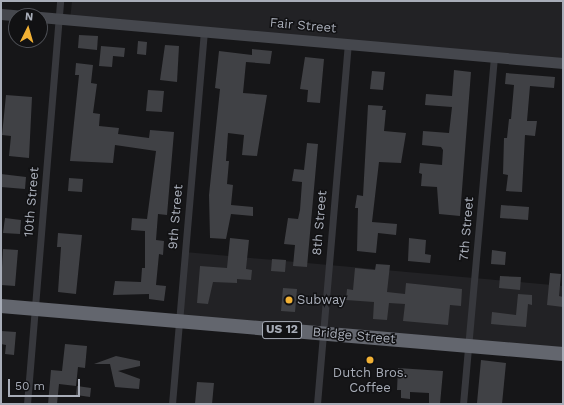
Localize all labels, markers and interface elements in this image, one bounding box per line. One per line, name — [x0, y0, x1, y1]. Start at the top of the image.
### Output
north arrow — [8, 8, 48, 48]
text: N — [24, 10, 34, 23]
street label: Fair Street — [269, 15, 337, 37]
street label: 10th Street — [21, 166, 43, 238]
street label: 9th Street — [165, 184, 187, 250]
street label: 8th Street — [309, 190, 331, 256]
street label: 7th Street — [456, 196, 478, 262]
place label: Subway — [297, 292, 346, 308]
marker: Subway — [284, 295, 294, 305]
road number: US 12 — [261, 320, 303, 340]
street label: Bridge Street — [312, 325, 396, 347]
marker: Dutch Bros. Coffee — [365, 355, 375, 365]
place label: Dutch Bros. Coffee — [333, 366, 407, 397]
scale bar — [10, 371, 82, 397]
text: 50 m — [15, 379, 45, 393]

